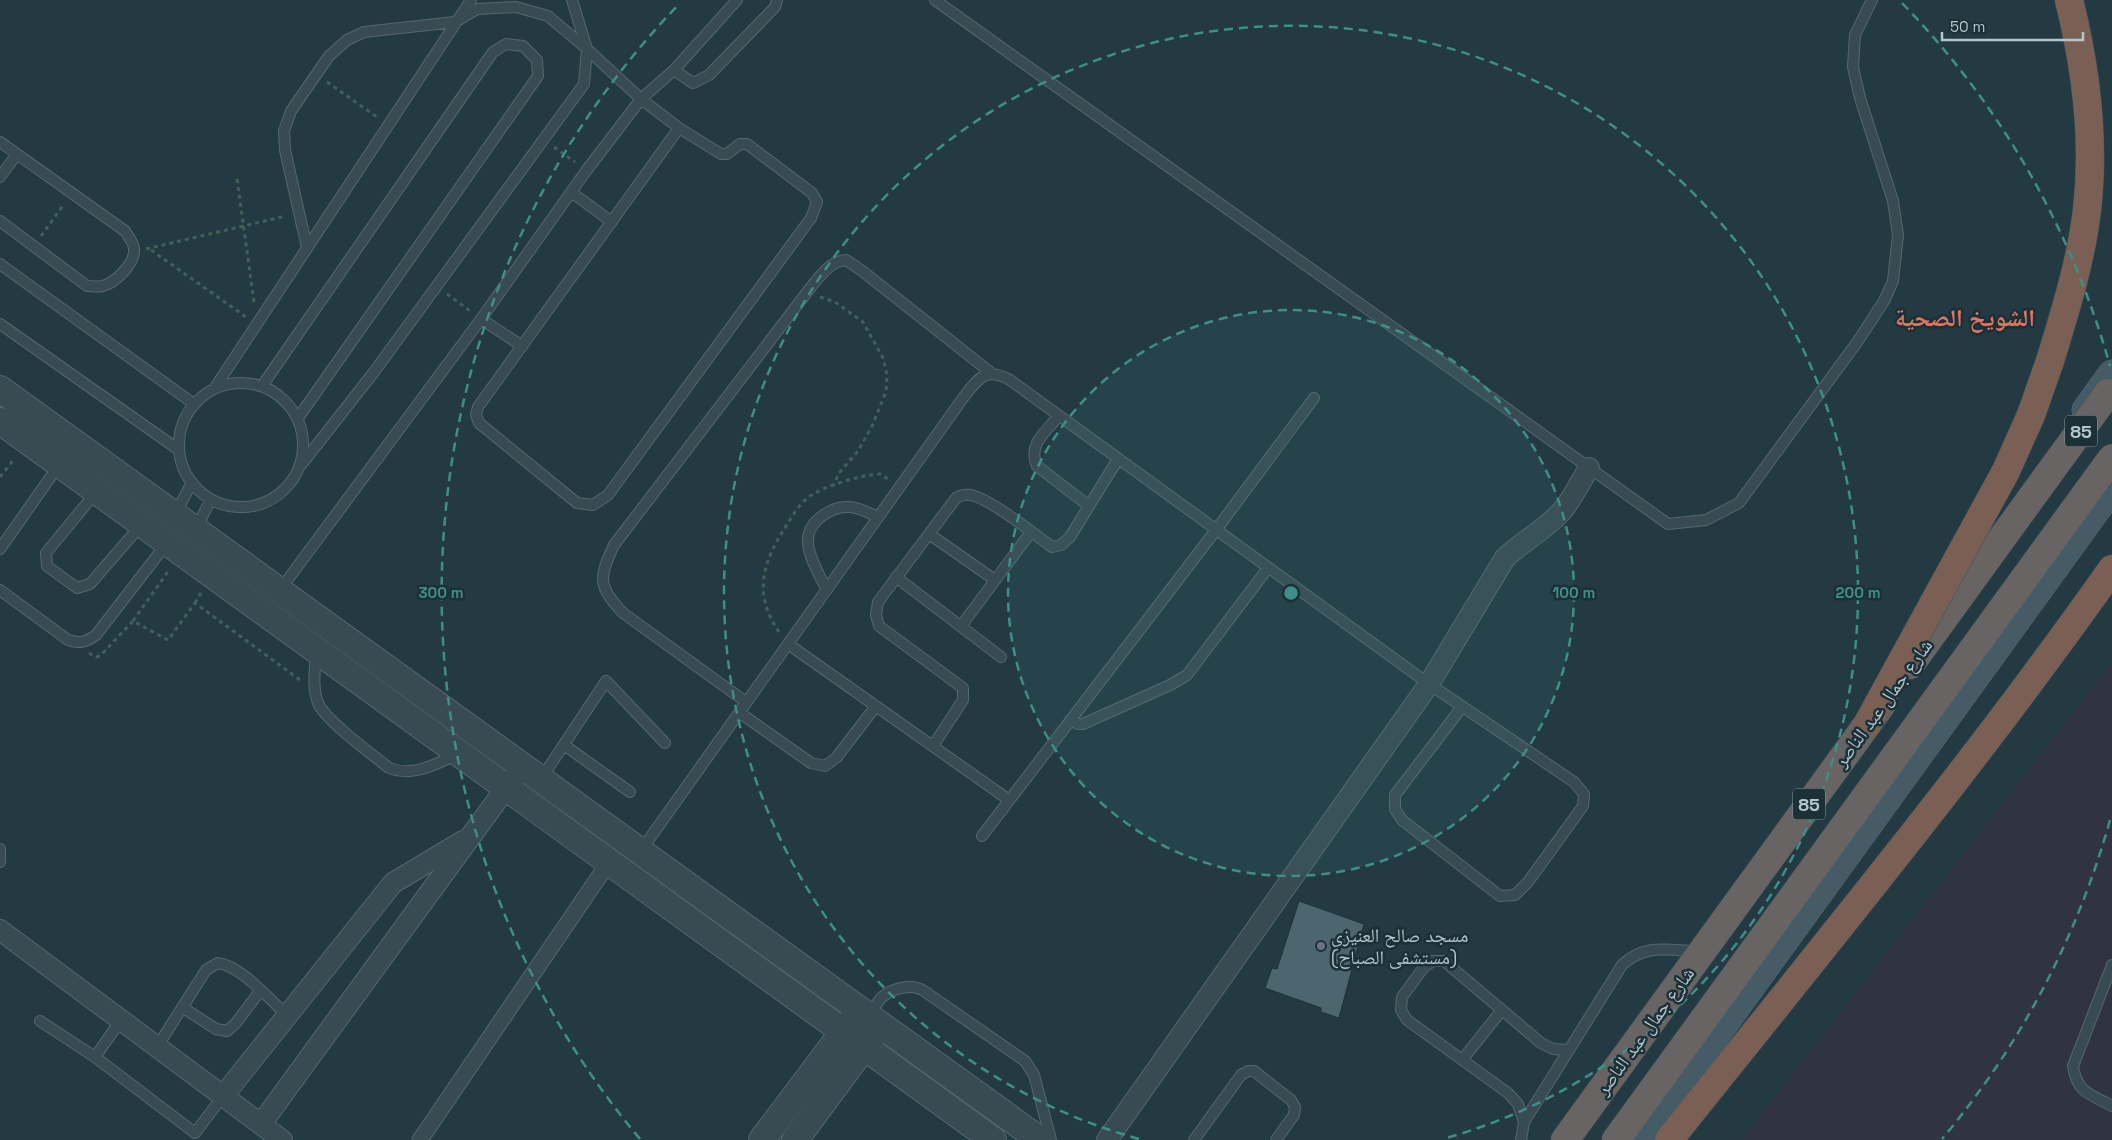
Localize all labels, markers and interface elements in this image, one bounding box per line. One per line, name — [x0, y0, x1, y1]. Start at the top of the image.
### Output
scale bar — [1942, 10, 2083, 42]
text: 50 m — [1950, 17, 1985, 36]
district label: الشويخ الصحية — [1895, 302, 2035, 333]
road number: 85 — [2065, 416, 2097, 446]
text: 300 m — [418, 583, 464, 602]
text: 100 m — [1553, 583, 1595, 602]
text: 200 m — [1836, 583, 1880, 602]
centre of rings — [1282, 584, 1300, 602]
street label: شارع جمال عبد الناصر — [1827, 634, 1938, 773]
road number: 85 — [1793, 789, 1825, 820]
place label: مسجد صالح العنيزي (مستشفى الصباح) — [1331, 923, 1468, 970]
marker: مسجد صالح العنيزي (مستشفى الصباح) — [1315, 940, 1327, 952]
street label: شارع جمال عبد الناصر — [1589, 962, 1700, 1101]

